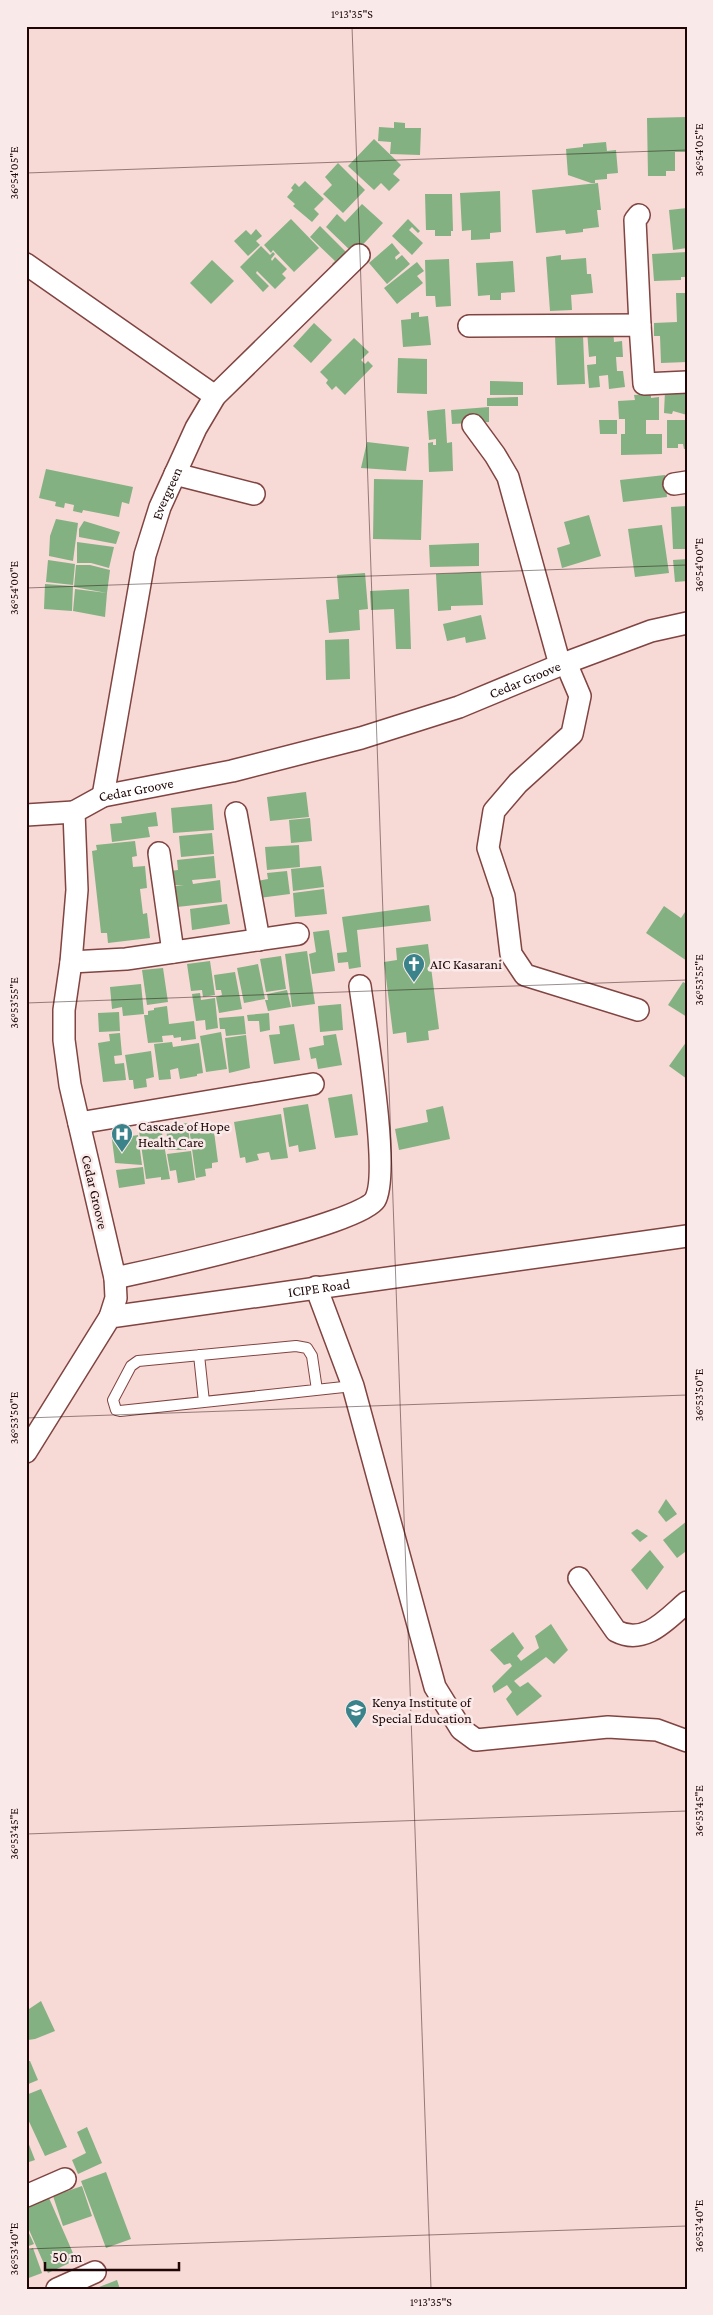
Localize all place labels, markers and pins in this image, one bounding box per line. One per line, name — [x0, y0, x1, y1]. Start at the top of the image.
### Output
church icon: AIC Kasarani — [402, 952, 426, 983]
place label: AIC Kasarani — [430, 956, 502, 972]
place label: Cascade of Hope Health Care — [138, 1118, 230, 1150]
hospital icon: Cascade of Hope Health Care — [110, 1122, 134, 1153]
place label: Kenya Institute of Special Education — [372, 1694, 472, 1726]
school or university icon: Kenya Institute of Special Education — [344, 1698, 368, 1729]

